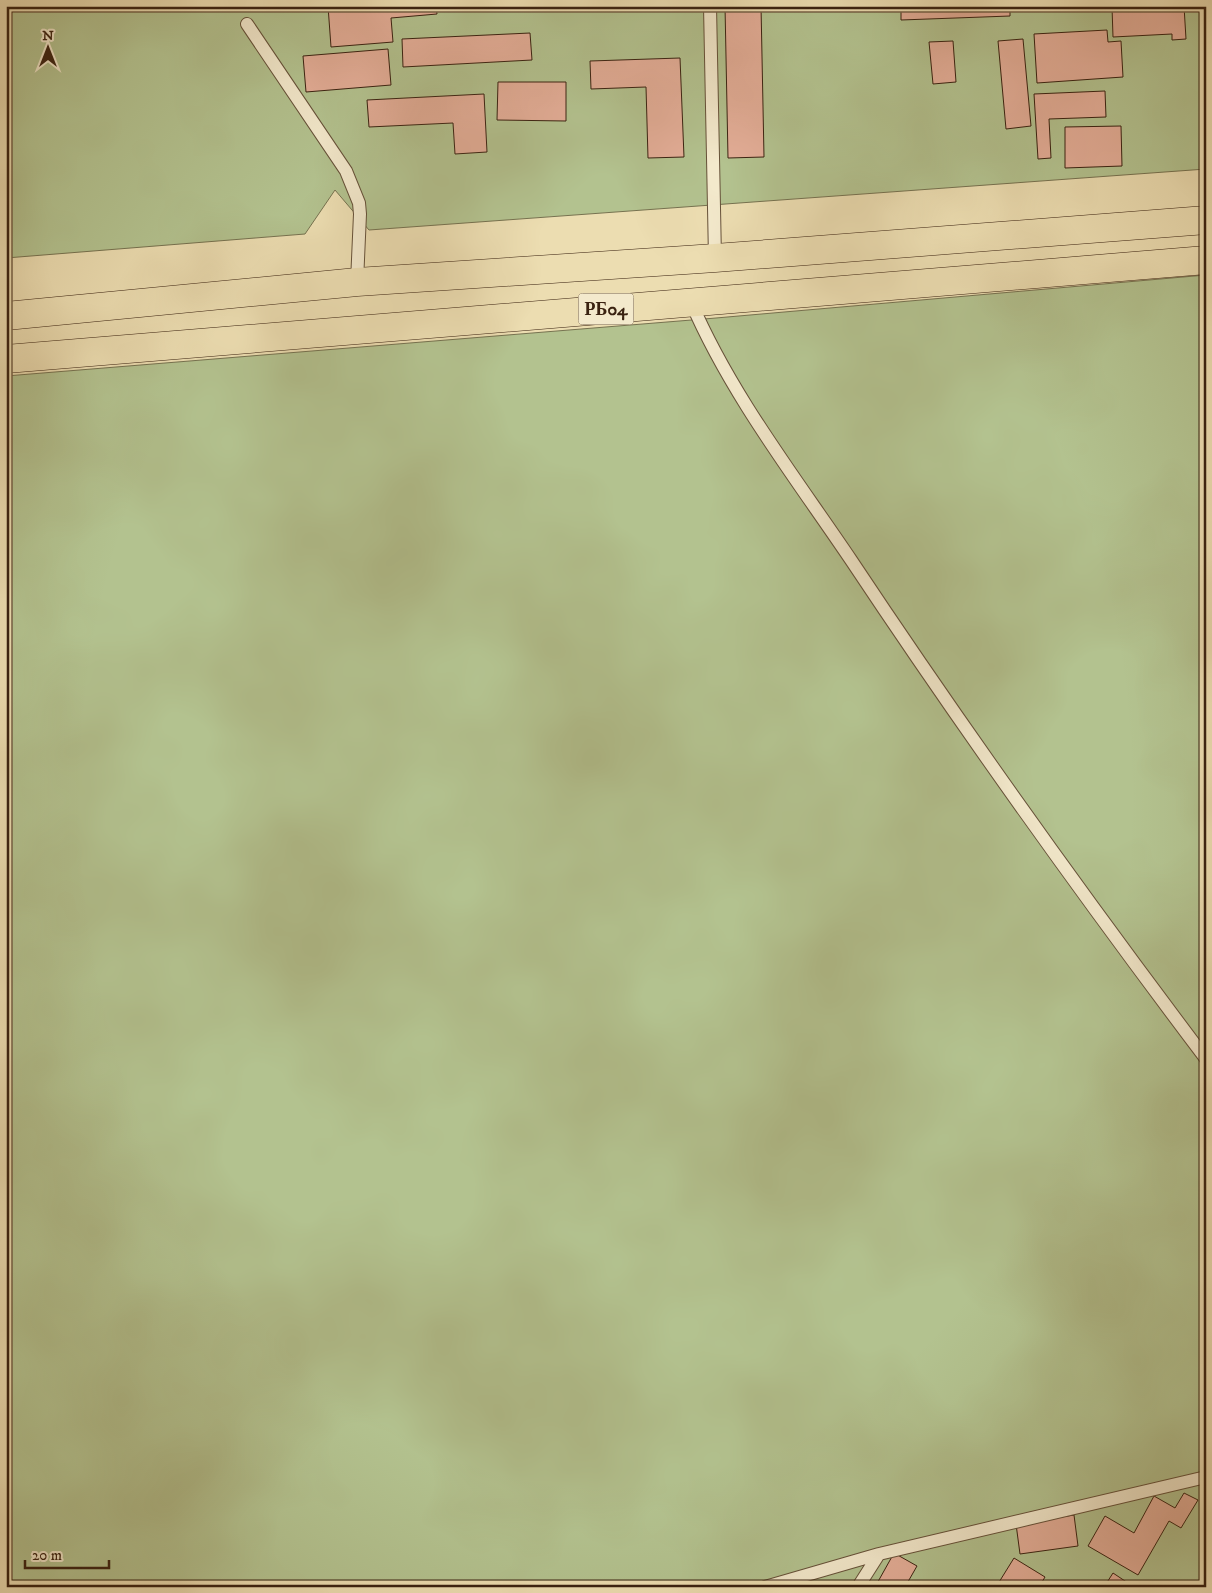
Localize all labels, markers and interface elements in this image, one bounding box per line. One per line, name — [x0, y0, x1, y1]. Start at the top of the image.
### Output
north arrow — [22, 22, 72, 72]
text: N — [42, 27, 54, 45]
road number: РБ04 — [578, 294, 634, 324]
scale bar — [25, 1538, 109, 1570]
text: 20 m — [32, 1546, 62, 1565]

